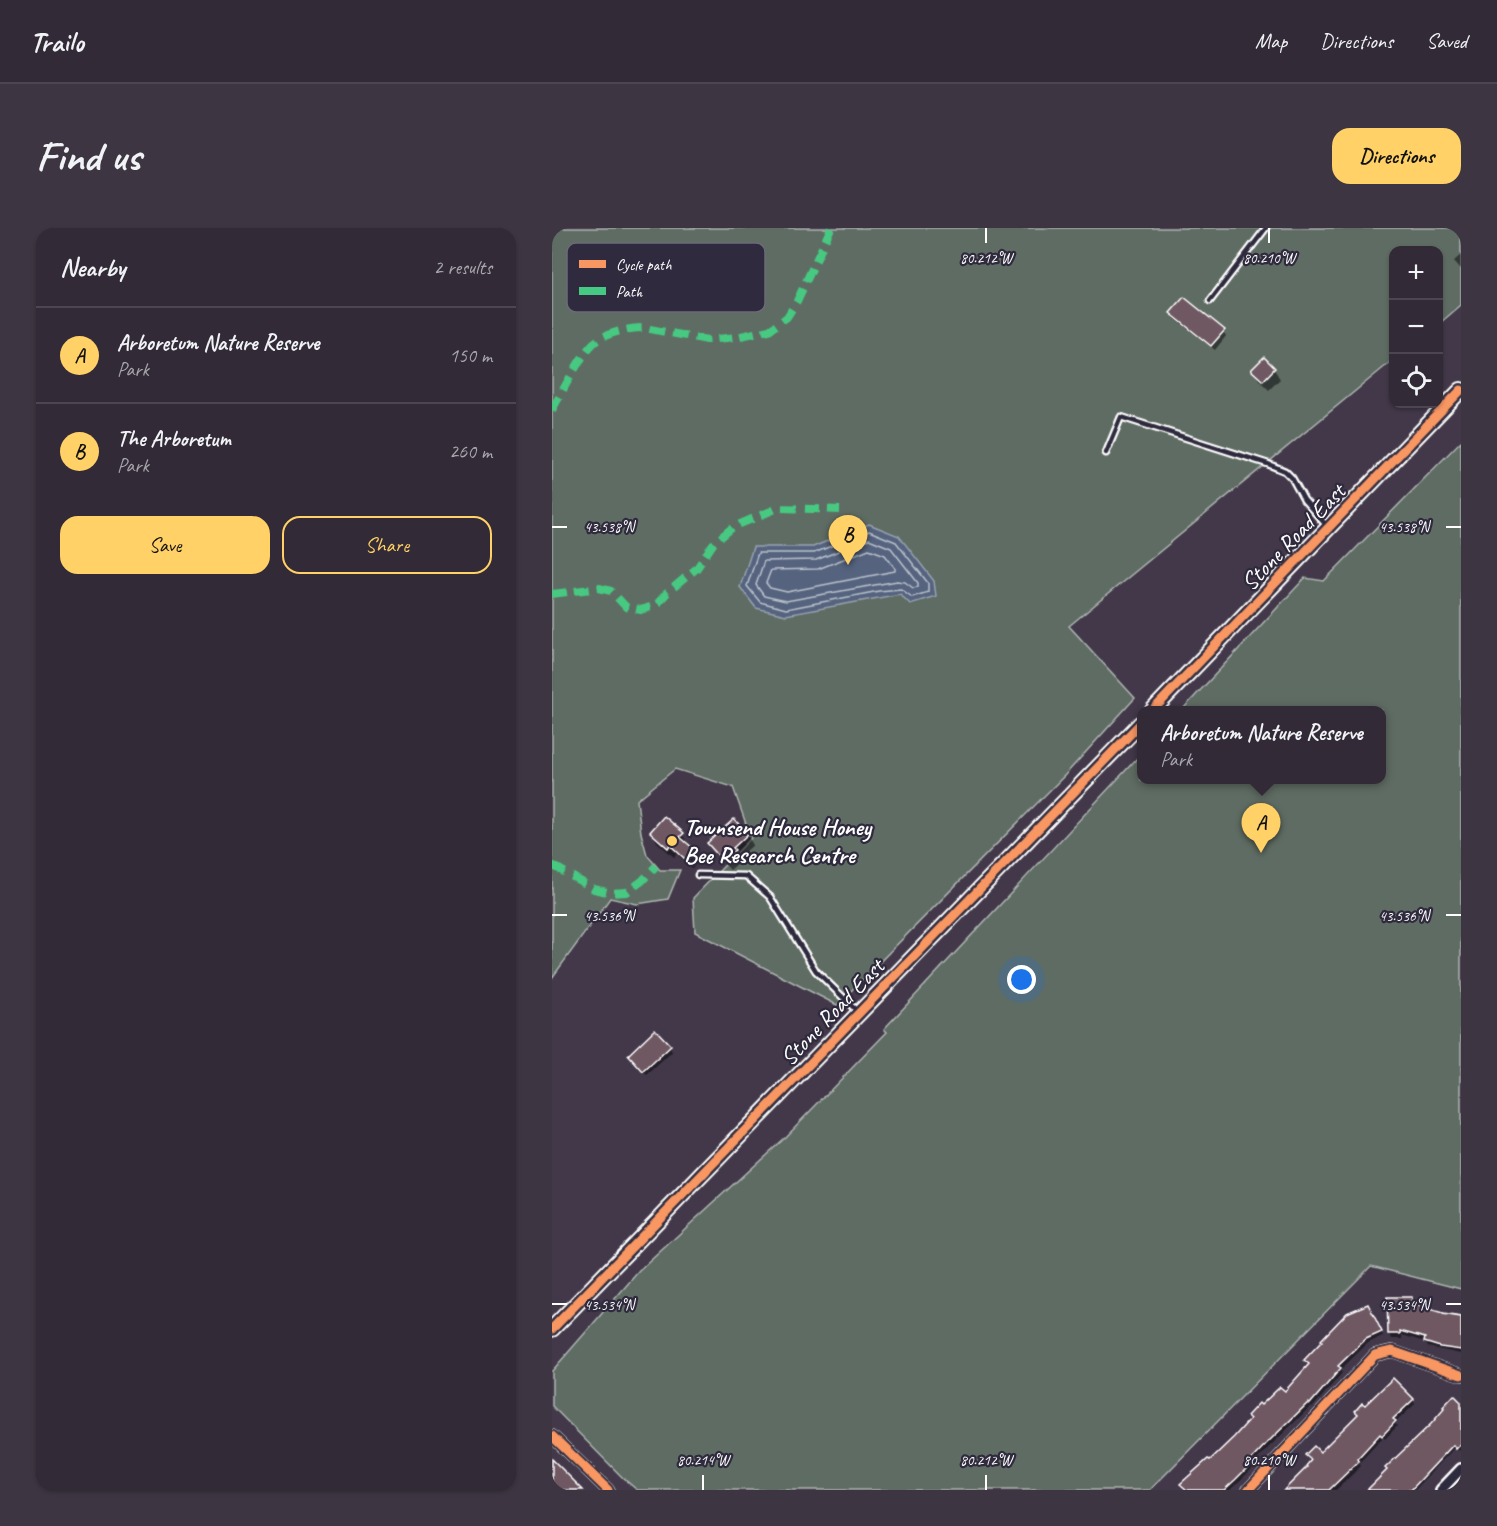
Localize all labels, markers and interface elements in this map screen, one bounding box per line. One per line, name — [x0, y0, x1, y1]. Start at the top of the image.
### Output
text: Trailo — [30, 24, 84, 59]
text: Map — [1255, 28, 1287, 54]
text: Directions — [1320, 28, 1393, 54]
text: Saved — [1426, 28, 1467, 54]
button: Directions — [1332, 128, 1461, 184]
text: Find us — [36, 130, 141, 183]
legend — [567, 243, 765, 312]
map controls — [1389, 246, 1443, 408]
button: + — [1389, 246, 1443, 300]
text: 80.212°W — [960, 249, 1015, 268]
text: 80.210°W — [1243, 249, 1298, 268]
text: Nearby — [60, 251, 125, 284]
text: 2 results — [433, 255, 492, 280]
text: Cycle path — [616, 255, 672, 275]
text: Path — [616, 282, 643, 302]
button: − — [1389, 300, 1443, 354]
text: Arboretum Nature Reserve — [117, 329, 319, 357]
text: A — [74, 343, 85, 368]
text: 150 m — [449, 343, 492, 368]
button: locate — [1389, 354, 1443, 408]
text: Park — [117, 357, 149, 382]
text: The Arboretum — [117, 425, 231, 453]
text: B — [74, 439, 85, 464]
text: 260 m — [449, 439, 492, 464]
text: Park — [117, 453, 149, 478]
street label: Stone Road East — [1234, 476, 1353, 597]
button: Save — [60, 516, 270, 574]
button: Share — [282, 516, 492, 574]
pin: B — [828, 516, 868, 565]
text: 43.538°N — [584, 518, 637, 537]
text: 43.538°N — [1379, 518, 1432, 537]
popup — [1137, 706, 1386, 784]
text: Arboretum Nature Reserve — [1160, 719, 1363, 747]
text: Park — [1160, 747, 1192, 772]
pin: A — [1242, 804, 1280, 853]
place label: Townsend House Honey Bee Research Centre — [684, 812, 873, 870]
marker: Townsend House Honey Bee Research Centre — [665, 834, 679, 848]
text: 43.536°N — [584, 907, 637, 926]
text: 43.536°N — [1379, 907, 1432, 926]
street label: Stone Road East — [773, 951, 892, 1072]
your location — [1007, 965, 1036, 994]
text: 43.534°N — [584, 1296, 637, 1315]
text: 43.534°N — [1379, 1296, 1432, 1315]
text: 80.214°W — [677, 1451, 732, 1470]
text: 80.212°W — [960, 1451, 1015, 1470]
text: 80.210°W — [1243, 1451, 1298, 1470]

